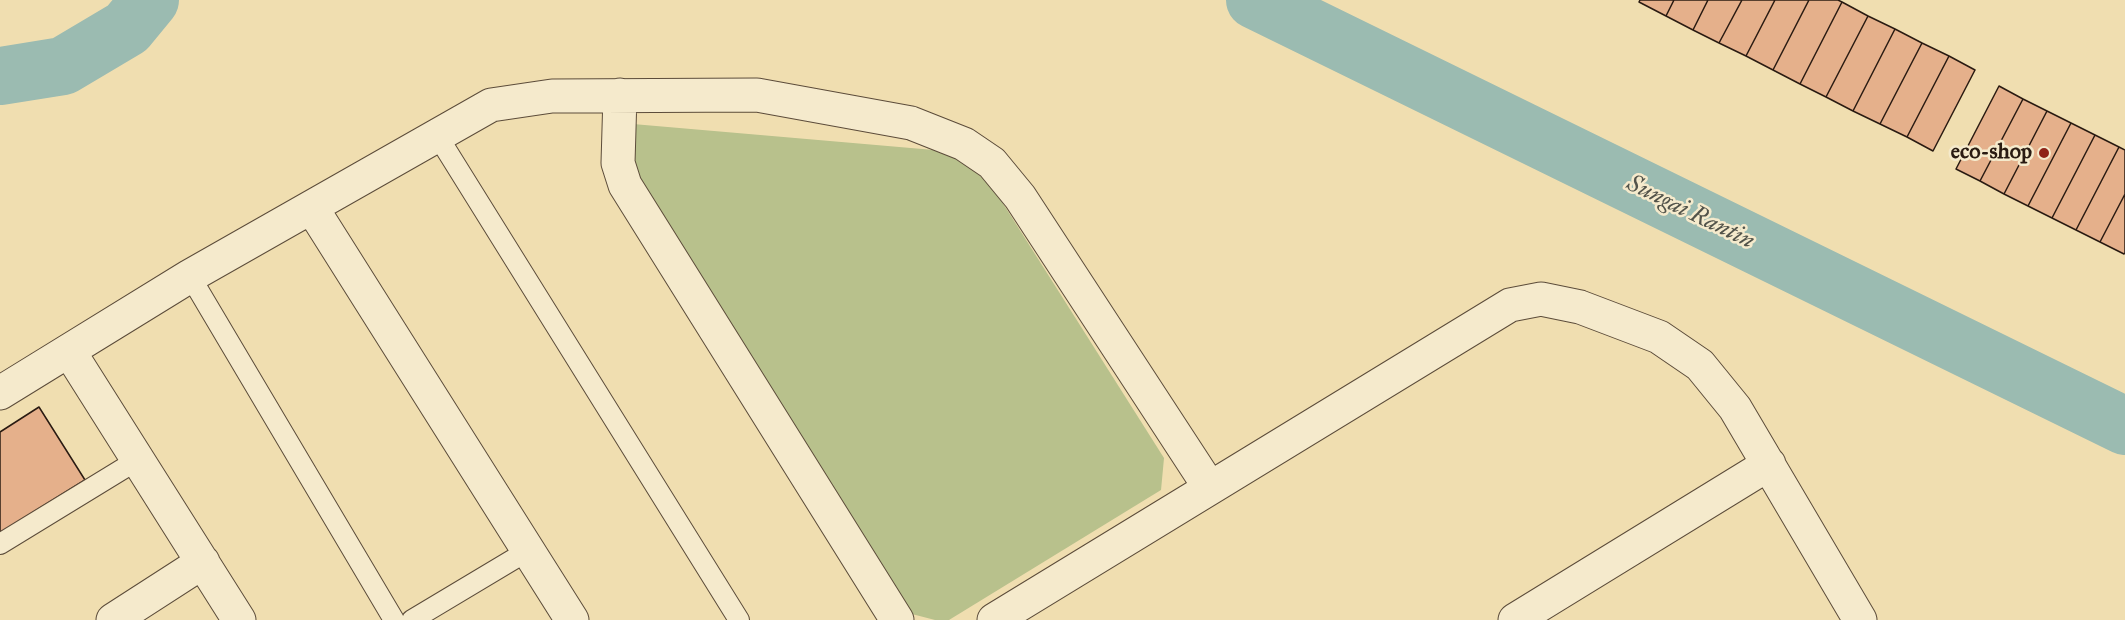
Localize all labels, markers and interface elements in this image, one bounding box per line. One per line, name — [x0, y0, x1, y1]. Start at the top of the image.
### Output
place label: eco-shop — [1951, 140, 2032, 166]
marker: eco-shop — [2037, 146, 2051, 160]
water label: Sungai Rantin — [1622, 170, 1758, 256]

